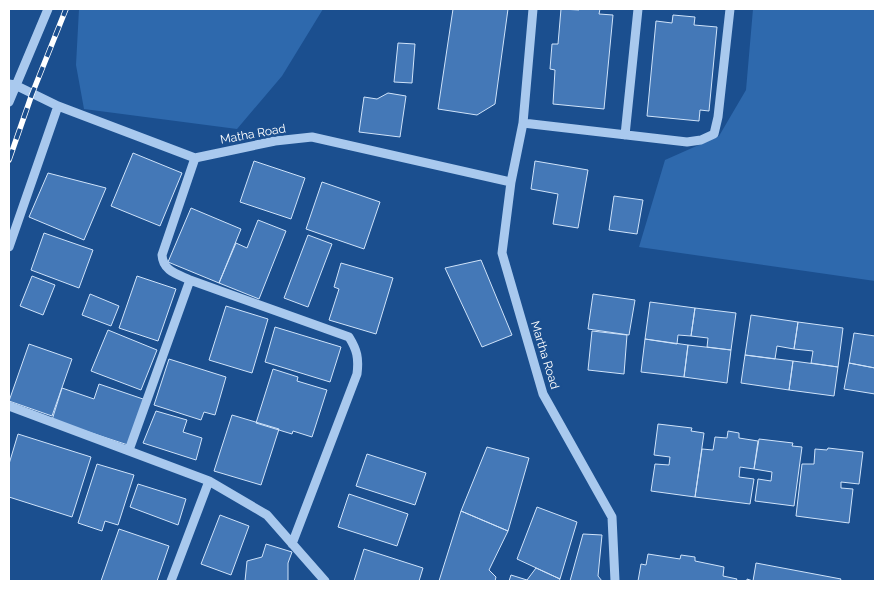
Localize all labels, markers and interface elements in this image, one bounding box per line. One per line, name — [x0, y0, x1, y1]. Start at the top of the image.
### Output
street label: Matha Road — [219, 121, 287, 147]
street label: Martha Road — [528, 319, 562, 391]

